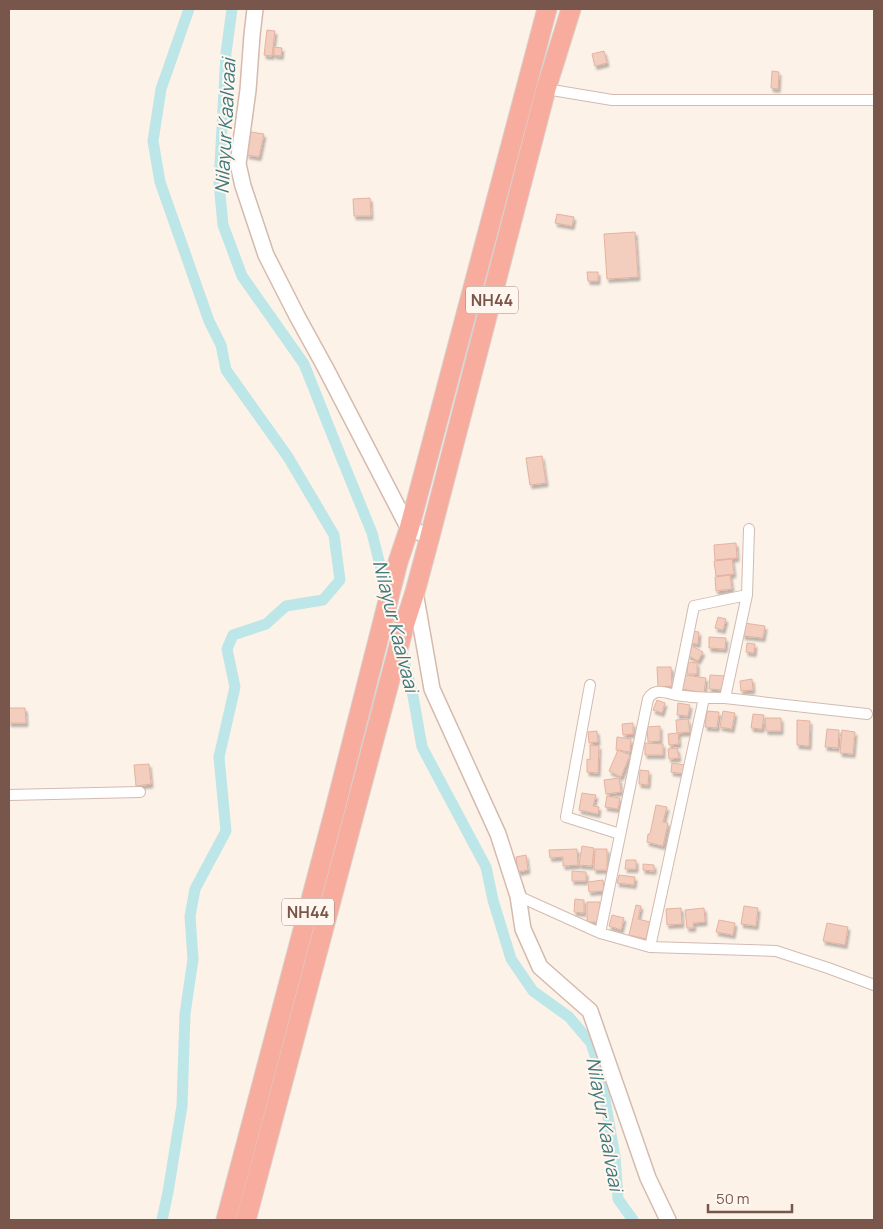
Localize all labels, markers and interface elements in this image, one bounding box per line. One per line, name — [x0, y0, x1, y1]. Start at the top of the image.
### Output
water label: Nilayur Kaalvaai — [208, 55, 242, 194]
road number: NH44 — [466, 286, 518, 314]
water label: Nilayur Kaalvaai — [367, 557, 426, 697]
road number: NH44 — [282, 899, 334, 926]
water label: Nilayur Kaalvaai — [580, 1055, 630, 1195]
scale bar — [708, 1182, 792, 1214]
text: 50 m — [716, 1188, 750, 1209]

